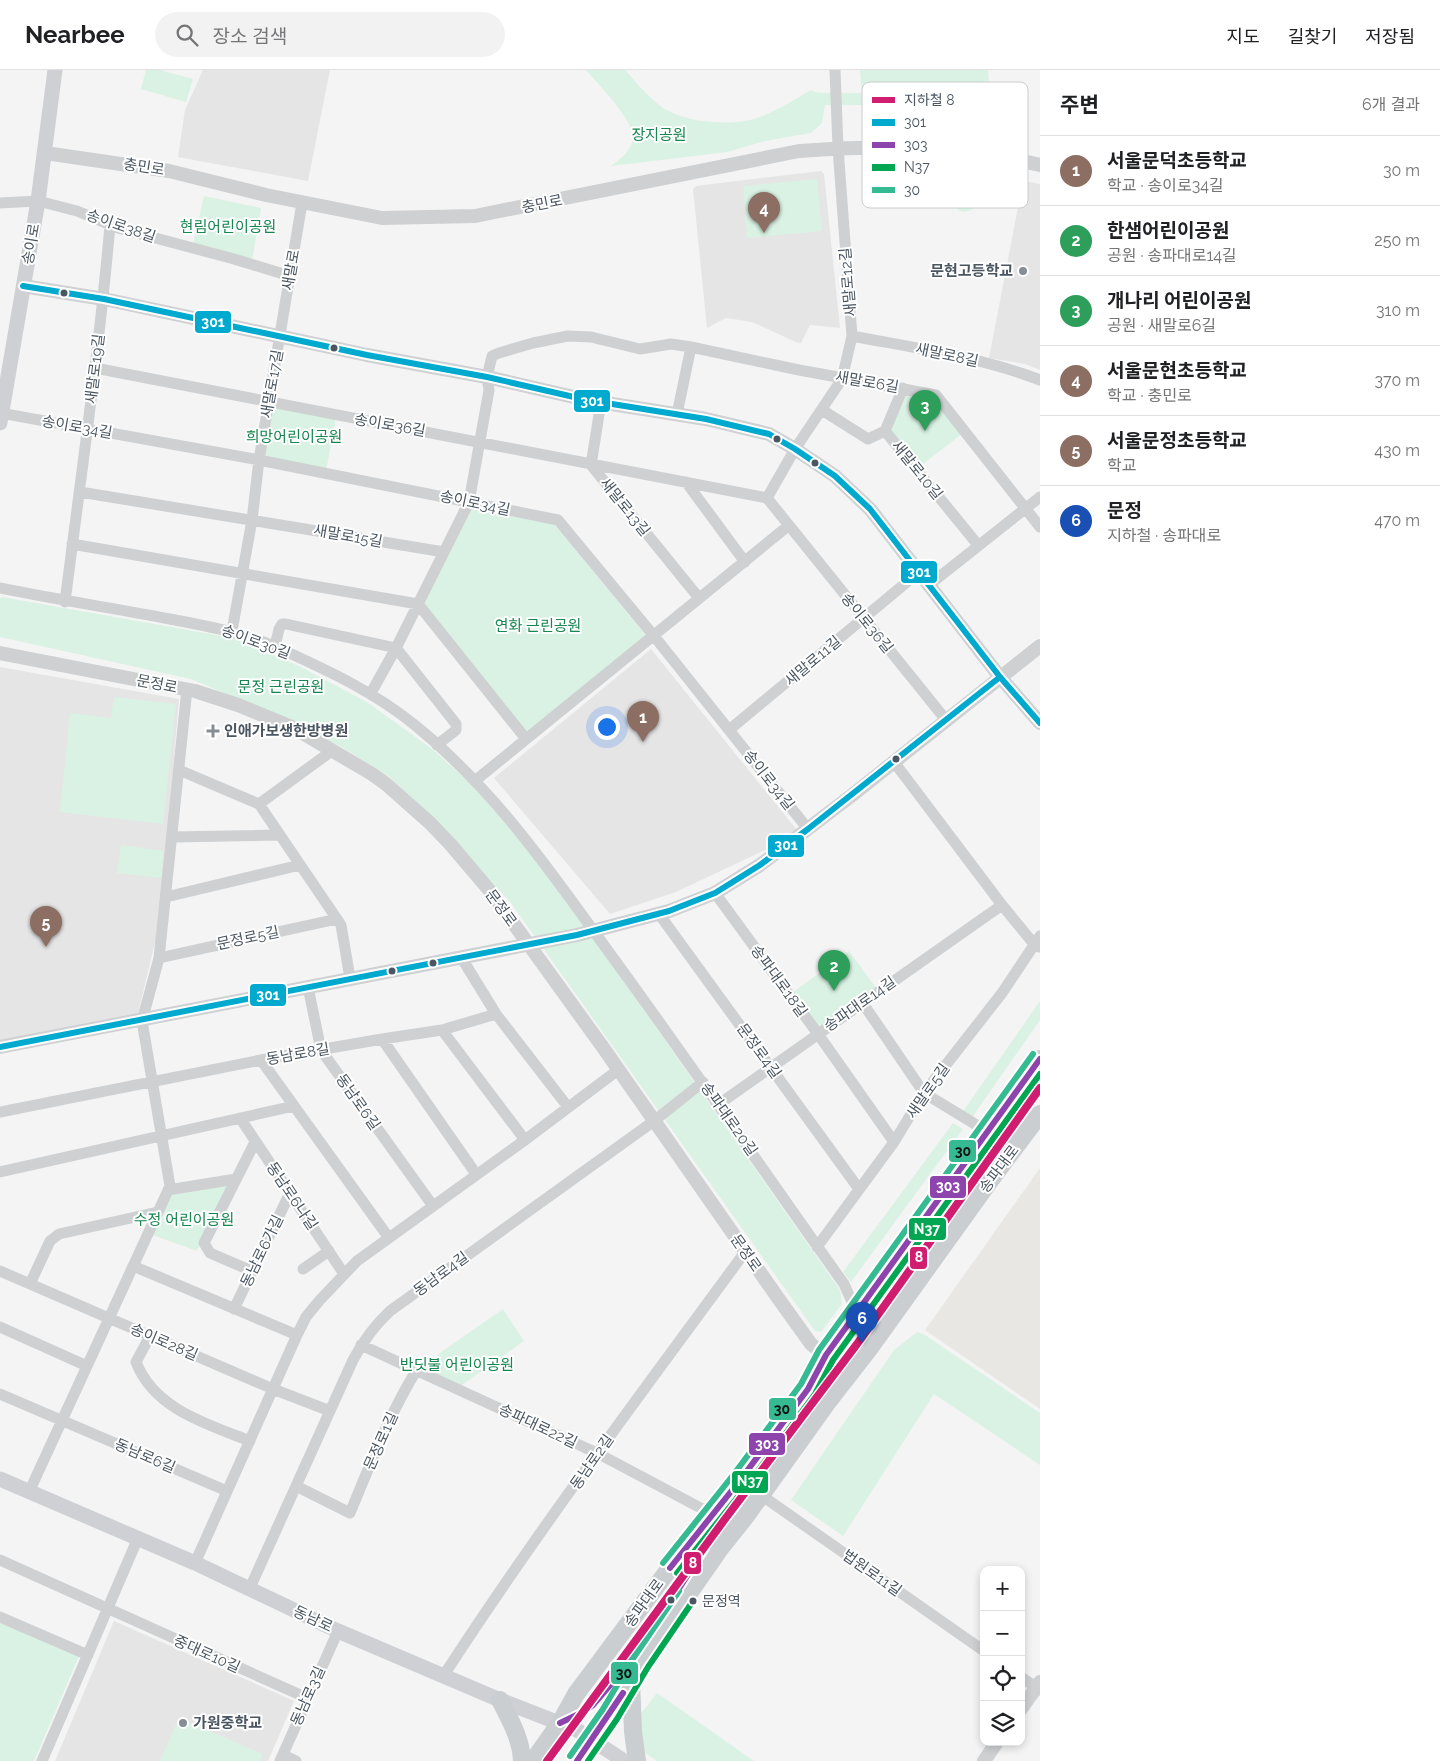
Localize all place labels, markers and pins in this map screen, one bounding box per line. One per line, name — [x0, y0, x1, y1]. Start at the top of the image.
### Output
pin: 4 — [748, 192, 780, 233]
place label: 문현고등학교 — [930, 262, 1013, 280]
marker: 문현고등학교 — [1017, 265, 1029, 277]
unlabelled marker — [59, 288, 69, 298]
unlabelled marker — [329, 343, 339, 353]
pin: 3 — [909, 390, 941, 431]
unlabelled marker — [772, 434, 782, 444]
unlabelled marker — [810, 458, 820, 468]
pin: 1 — [627, 701, 659, 742]
place label: 인애가보생한방병원 — [224, 722, 348, 740]
marker: 인애가보생한방병원 — [206, 724, 220, 738]
unlabelled marker — [891, 754, 901, 764]
pin: 5 — [30, 906, 62, 947]
pin: 2 — [818, 950, 850, 991]
unlabelled marker — [428, 958, 438, 968]
unlabelled marker — [387, 966, 397, 976]
pin: 6 — [846, 1302, 878, 1343]
place label: 문정역 — [702, 1593, 741, 1609]
unlabelled marker — [666, 1595, 676, 1605]
marker: 문정역 — [688, 1596, 698, 1606]
place label: 가원중학교 — [193, 1714, 262, 1732]
marker: 가원중학교 — [177, 1717, 189, 1729]

